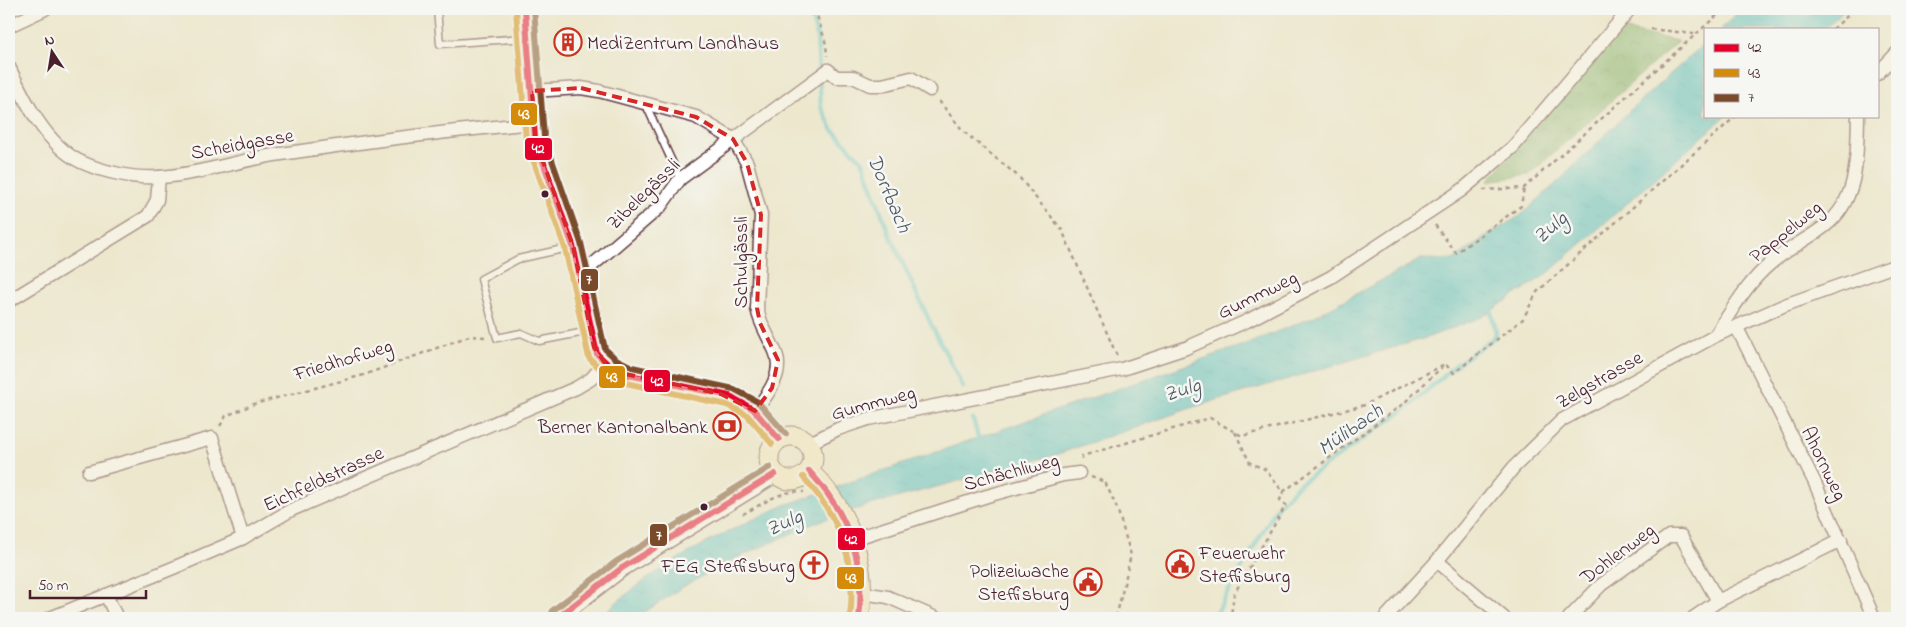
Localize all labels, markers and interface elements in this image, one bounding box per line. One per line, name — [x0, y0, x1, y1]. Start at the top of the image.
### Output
building icon: MediZentrum Landhaus — [553, 27, 583, 57]
north arrow — [28, 28, 78, 78]
legend — [1704, 28, 1878, 118]
text: N — [43, 29, 56, 52]
place label: MediZentrum Landhaus — [587, 30, 779, 59]
text: 42 — [1748, 37, 1762, 59]
text: 43 — [1748, 63, 1760, 85]
text: 7 — [1748, 87, 1754, 109]
line badge: 43 — [510, 102, 538, 126]
text: 43 — [517, 105, 530, 126]
street label: Scheidgasse — [189, 122, 296, 170]
line badge: 42 — [524, 137, 553, 161]
text: 42 — [531, 139, 544, 160]
water label: Dorfbach — [858, 150, 918, 238]
street label: Zibelegässli — [601, 152, 689, 238]
unlabelled marker — [540, 189, 550, 199]
street label: Pappelweg — [1744, 195, 1830, 272]
water label: Zulg — [1528, 205, 1576, 253]
street label: Schulgässli — [728, 216, 758, 308]
street label: Gummweg — [1213, 264, 1304, 329]
line badge: 7 — [580, 268, 599, 292]
text: 7 — [586, 270, 592, 291]
street label: Friedhofweg — [290, 333, 397, 391]
street label: Zelgstrasse — [1551, 345, 1650, 419]
line badge: 43 — [598, 365, 626, 389]
text: 43 — [605, 368, 618, 389]
line badge: 42 — [643, 369, 671, 393]
water label: Zulg — [1160, 371, 1206, 412]
text: 42 — [650, 372, 663, 393]
street label: Gummweg — [828, 379, 919, 431]
water label: Mülibach — [1312, 397, 1391, 464]
bank icon: Berner Kantonalbank — [712, 411, 742, 441]
place label: Berner Kantonalbank — [537, 414, 708, 443]
street label: Ahornweg — [1791, 422, 1853, 507]
street label: Eichfeldstrasse — [259, 440, 389, 521]
street label: Schächliweg — [961, 447, 1063, 501]
unlabelled marker — [699, 502, 709, 512]
water label: Zulg — [762, 502, 809, 546]
street label: Dohlenweg — [1574, 517, 1663, 594]
line badge: 7 — [649, 523, 668, 547]
text: 7 — [656, 526, 662, 547]
line badge: 42 — [837, 527, 866, 551]
text: 42 — [844, 530, 857, 551]
place label: Feuerwehr Steffisburg — [1198, 540, 1290, 593]
public building icon: Feuerwehr Steffisburg — [1165, 549, 1195, 579]
church icon: FEG Steffisburg — [799, 550, 829, 580]
place label: FEG Steffisburg — [660, 553, 795, 583]
place label: Polizeiwache Steffisburg — [970, 558, 1069, 611]
line badge: 43 — [836, 566, 865, 590]
scale bar — [30, 567, 146, 599]
public building icon: Polizeiwache Steffisburg — [1073, 567, 1103, 597]
text: 43 — [844, 569, 857, 590]
text: 50 m — [38, 575, 69, 597]

